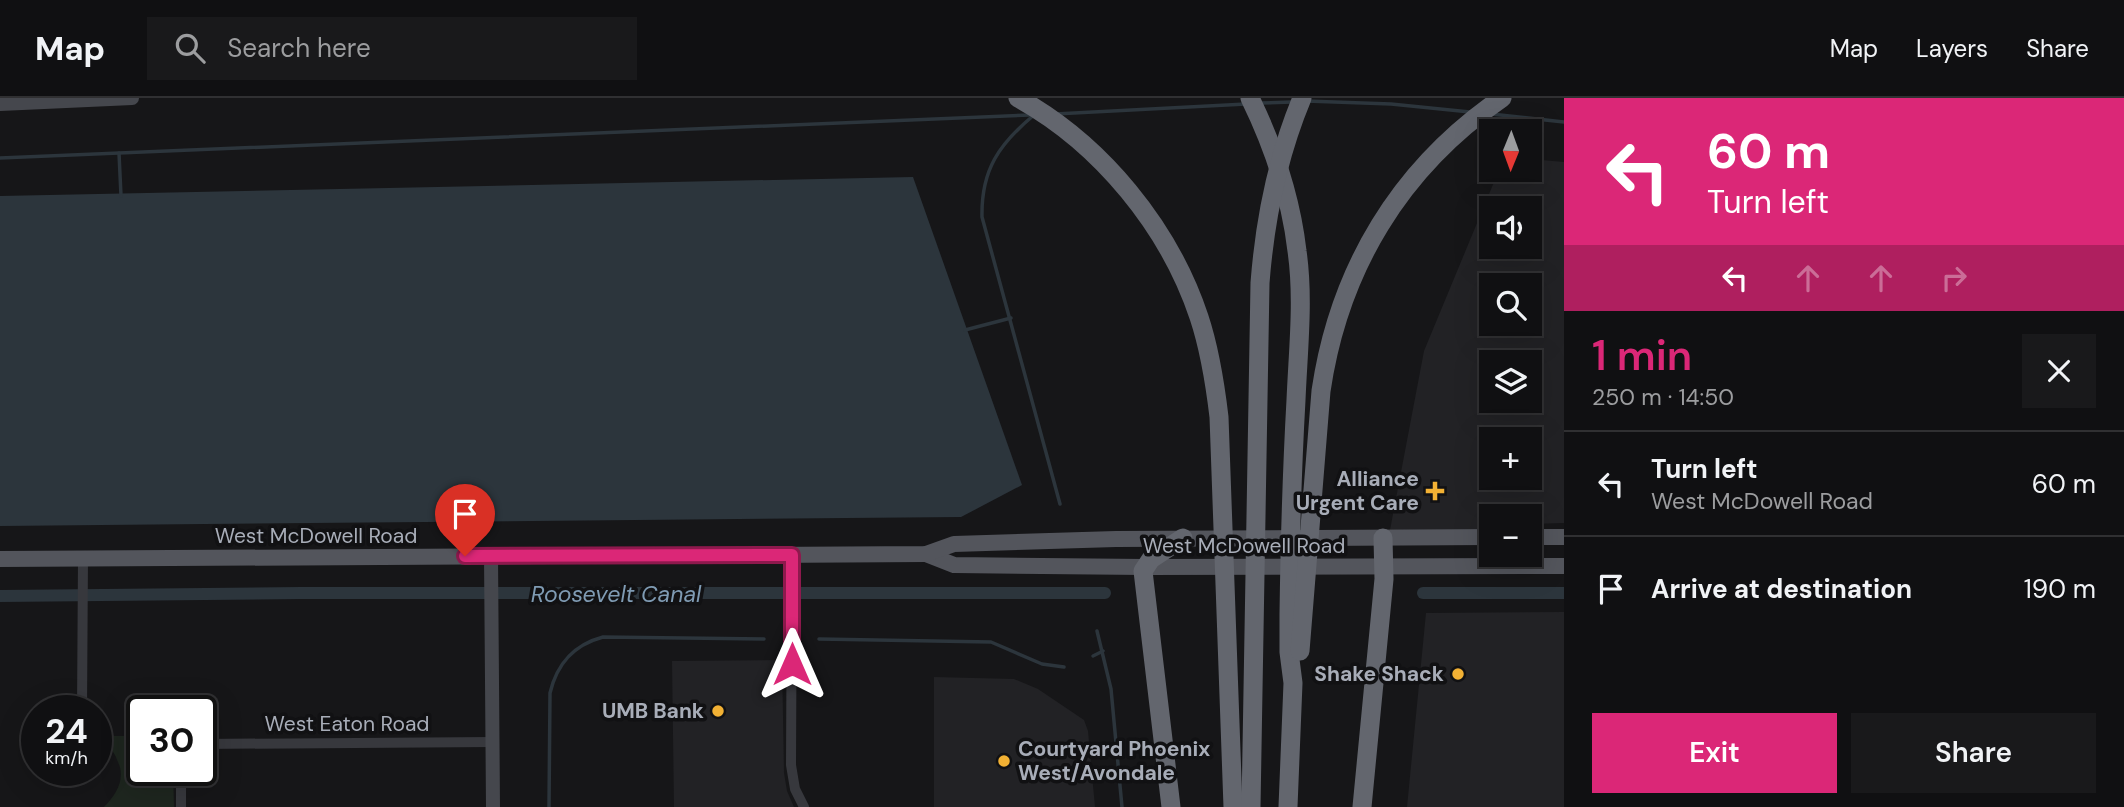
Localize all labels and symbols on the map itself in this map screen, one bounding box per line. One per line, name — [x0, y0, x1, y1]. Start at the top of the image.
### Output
north arrow — [1479, 119, 1542, 182]
place label: Alliance Urgent Care — [1296, 465, 1419, 517]
marker: Alliance Urgent Care — [1425, 481, 1445, 501]
pin — [435, 484, 495, 556]
street label: West McDowell Road — [215, 522, 417, 550]
street label: West McDowell Road — [1143, 532, 1345, 560]
water label: Roosevelt Canal — [531, 579, 702, 609]
position arrow — [755, 627, 829, 701]
place label: Shake Shack — [1314, 660, 1444, 688]
marker: Shake Shack — [1450, 666, 1466, 682]
speed limit sign: 30 — [126, 695, 217, 786]
place label: UMB Bank — [602, 697, 704, 725]
marker: UMB Bank — [710, 703, 726, 719]
street label: West Eaton Road — [265, 710, 430, 738]
place label: Courtyard Phoenix West/Avondale — [1018, 735, 1210, 787]
marker: Courtyard Phoenix West/Avondale — [996, 753, 1012, 769]

